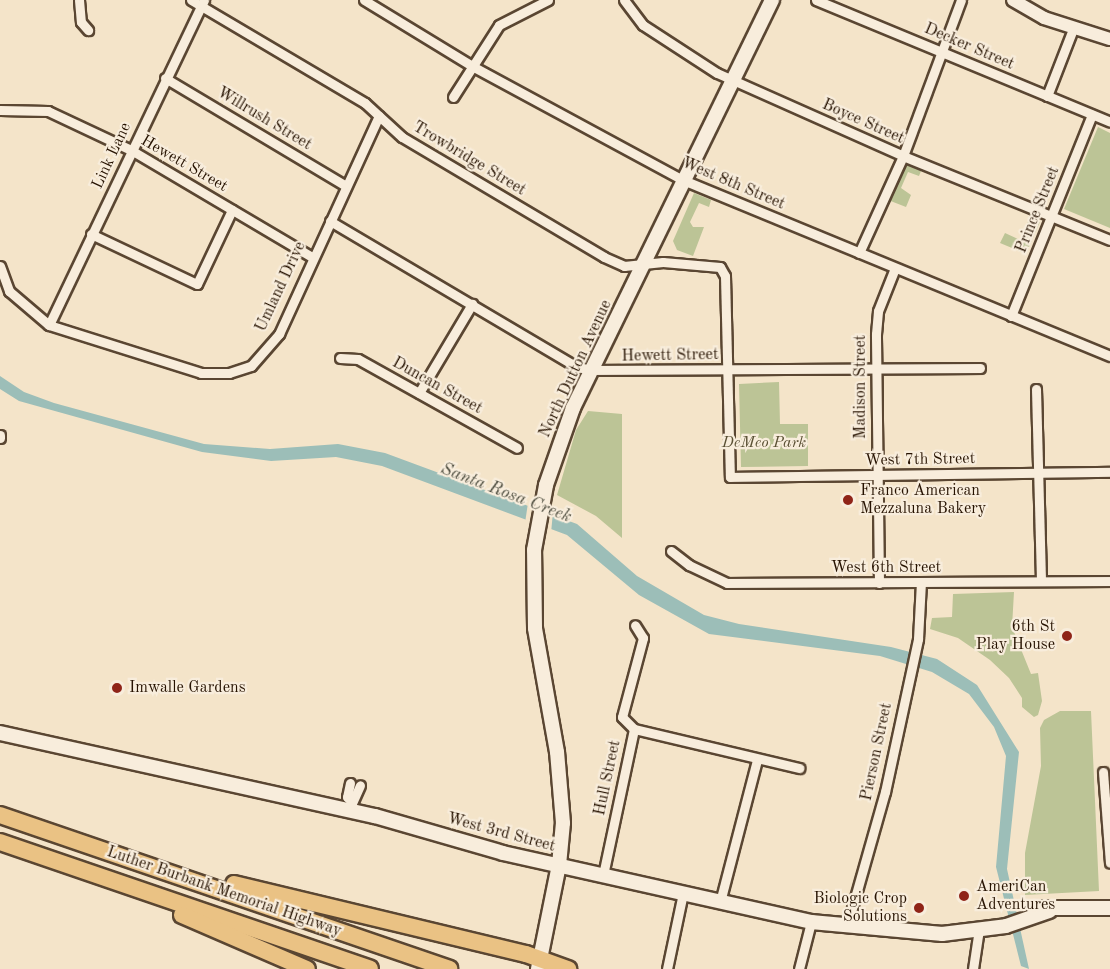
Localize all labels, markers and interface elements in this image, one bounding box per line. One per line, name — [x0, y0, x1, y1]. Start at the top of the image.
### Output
street label: Decker Street — [921, 19, 1017, 75]
street label: Willrush Street — [213, 83, 315, 155]
street label: Boyce Street — [819, 95, 907, 149]
street label: Trowbridge Street — [409, 118, 529, 200]
street label: Link Lane — [88, 120, 136, 192]
street label: Hewett Street — [137, 131, 231, 197]
street label: West 8th Street — [678, 154, 788, 214]
street label: Prince Street — [1012, 164, 1064, 256]
street label: Umland Drive — [252, 239, 310, 335]
street label: North Dutton Avenue — [536, 297, 616, 441]
street label: Madison Street — [851, 335, 871, 439]
street label: Hewett Street — [621, 346, 719, 366]
street label: Duncan Street — [389, 353, 485, 419]
park label: DeMeo Park — [722, 433, 806, 453]
street label: West 7th Street — [865, 449, 975, 471]
water label: Santa Rosa Creek — [437, 458, 575, 528]
place label: Franco American Mezzaluna Bakery — [860, 481, 986, 519]
marker: Franco American Mezzaluna Bakery — [841, 493, 855, 507]
street label: West 6th Street — [831, 558, 941, 578]
place label: 6th St Play House — [976, 617, 1055, 655]
marker: 6th St Play House — [1060, 629, 1074, 643]
place label: Imwalle Gardens — [129, 678, 246, 698]
marker: Imwalle Gardens — [110, 681, 124, 695]
street label: Pierson Street — [857, 701, 897, 803]
street label: Hull Street — [591, 739, 625, 817]
street label: West 3rd Street — [445, 809, 557, 857]
street label: Luther Burbank Memorial Highway — [104, 843, 344, 941]
place label: AmeriCan Adventures — [976, 877, 1055, 915]
place label: Biologic Crop Solutions — [814, 889, 907, 927]
marker: AmeriCan Adventures — [957, 889, 971, 903]
marker: Biologic Crop Solutions — [912, 901, 926, 915]

